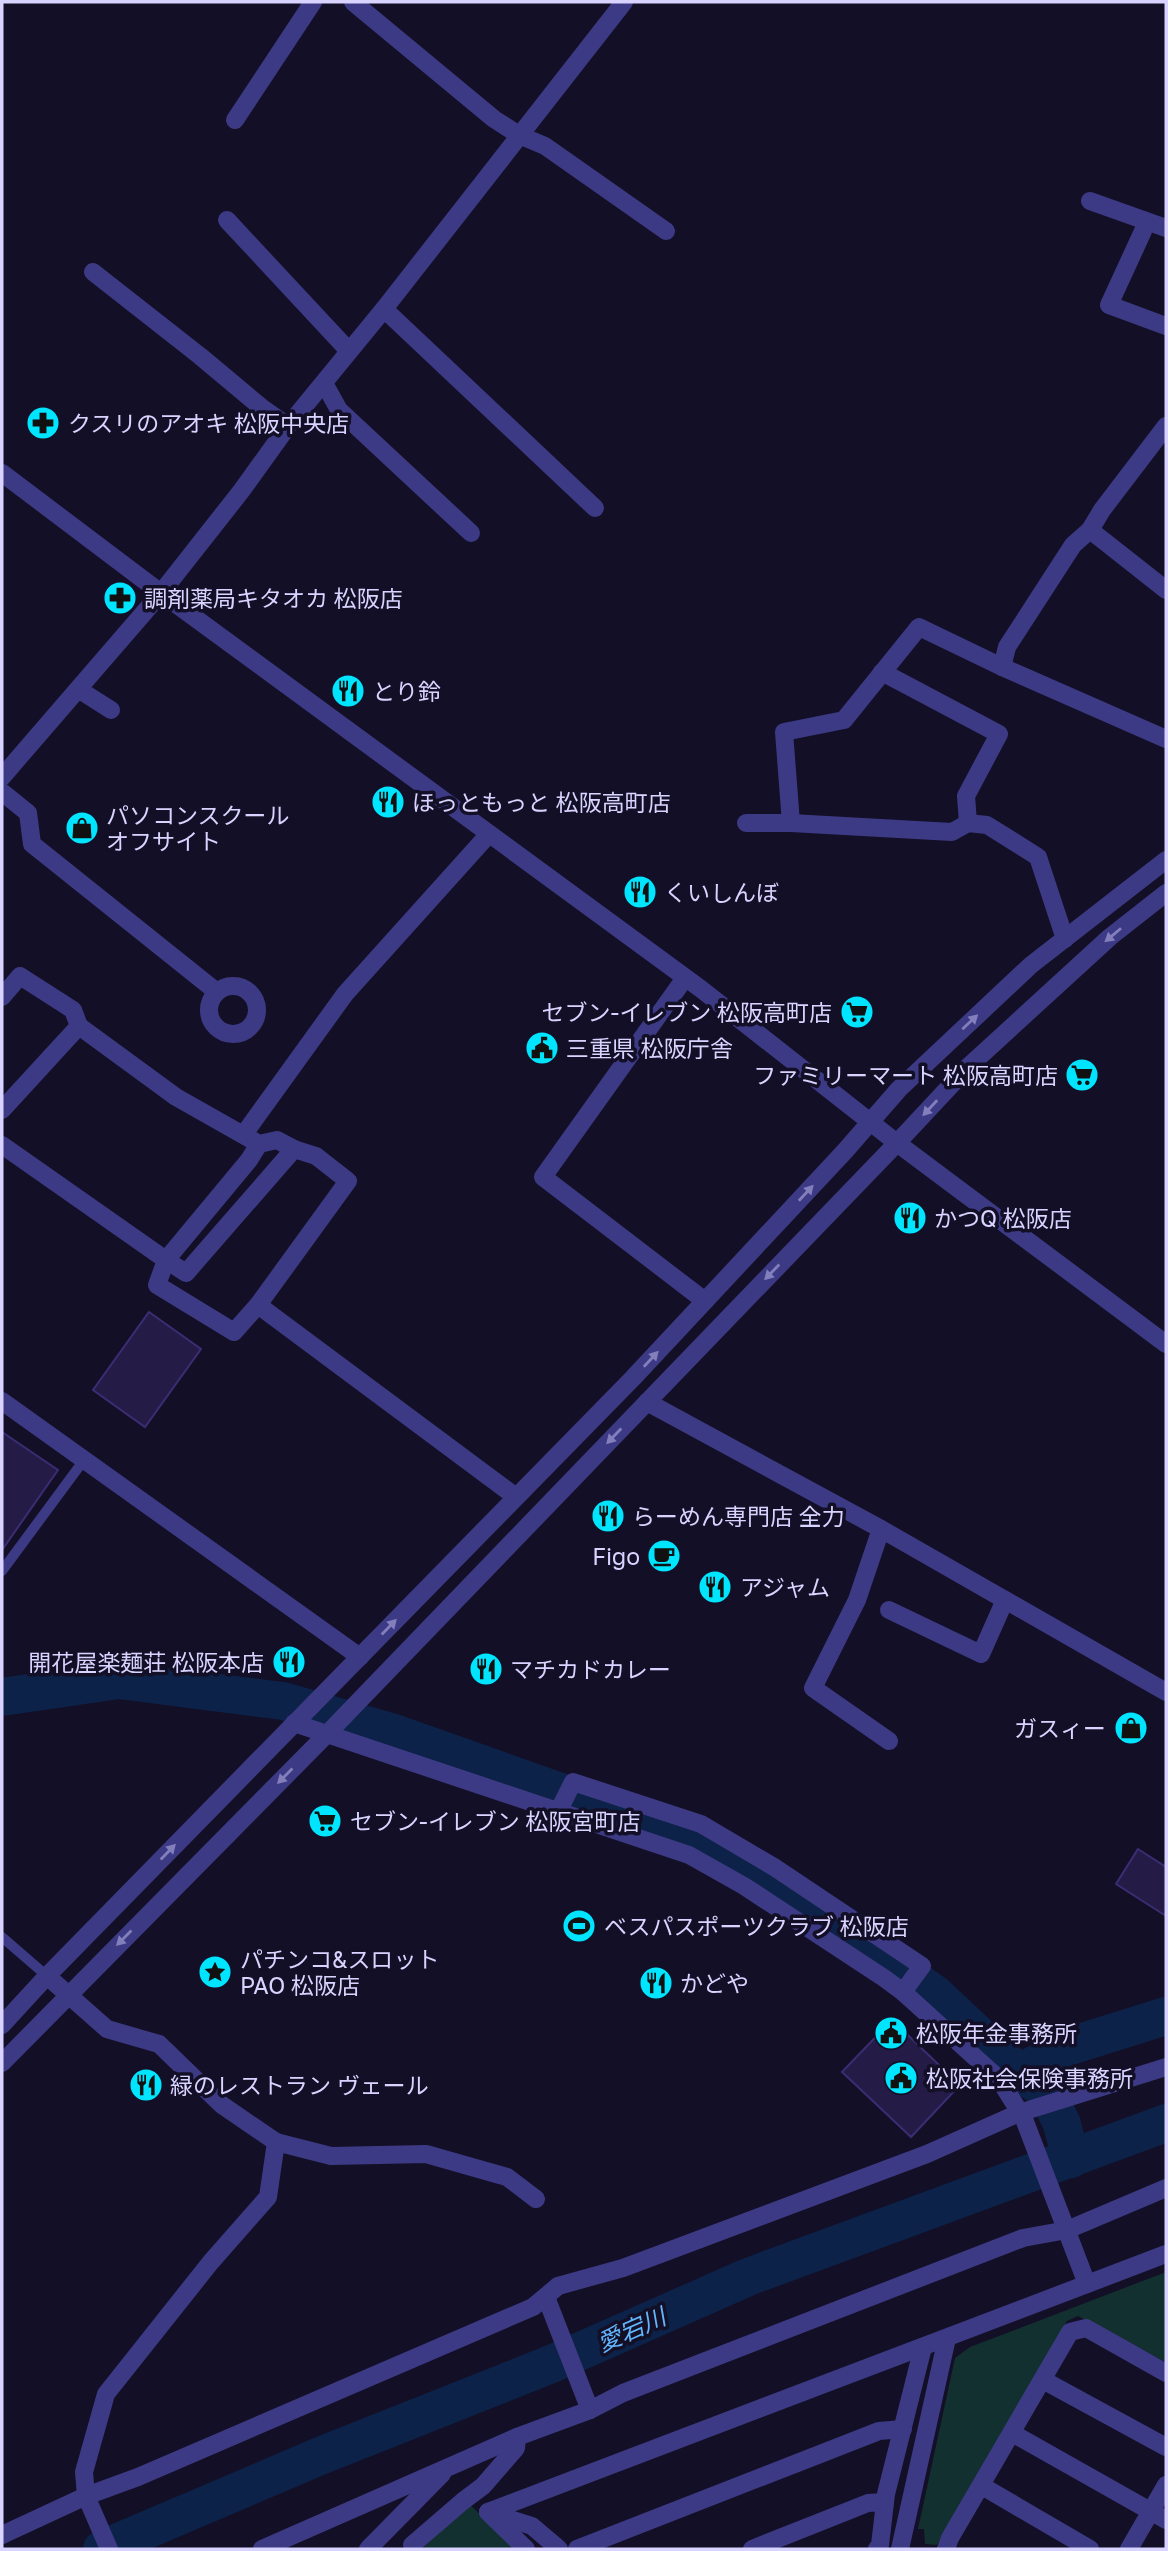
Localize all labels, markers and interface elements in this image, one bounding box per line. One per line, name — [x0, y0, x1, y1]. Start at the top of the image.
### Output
pharmacy icon: クスリのアオキ 松阪中央店 — [24, 404, 62, 442]
place label: クスリのアオキ 松阪中央店 — [68, 409, 349, 437]
pharmacy icon: 調剤薬局キタオカ 松阪店 — [101, 579, 139, 617]
place label: 調剤薬局キタオカ 松阪店 — [144, 584, 403, 612]
restaurant icon: とり鈴 — [329, 672, 367, 710]
place label: とり鈴 — [372, 677, 441, 705]
restaurant icon: ほっともっと 松阪高町店 — [369, 783, 407, 821]
place label: ほっともっと 松阪高町店 — [412, 788, 671, 816]
place label: パソコンスクール オフサイト — [106, 801, 290, 855]
shop icon: パソコンスクール オフサイト — [63, 809, 101, 847]
restaurant icon: くいしんぼ — [621, 873, 659, 911]
place label: くいしんぼ — [664, 878, 779, 906]
one-way arrow — [1104, 927, 1122, 943]
supermarket icon: セブン-イレブン 松阪高町店 — [838, 993, 876, 1031]
place label: セブン-イレブン 松阪高町店 — [542, 998, 832, 1026]
one-way arrow — [962, 1013, 979, 1030]
public building icon: 三重県 松阪庁舎 — [523, 1029, 561, 1067]
place label: 三重県 松阪庁舎 — [566, 1034, 733, 1062]
supermarket icon: ファミリーマート 松阪高町店 — [1063, 1056, 1101, 1094]
place label: ファミリーマート 松阪高町店 — [753, 1061, 1058, 1089]
one-way arrow — [922, 1099, 938, 1116]
one-way arrow — [797, 1185, 813, 1202]
restaurant icon: かつQ 松阪店 — [891, 1199, 929, 1237]
place label: かつQ 松阪店 — [934, 1204, 1072, 1232]
one-way arrow — [764, 1264, 781, 1281]
one-way arrow — [642, 1351, 658, 1368]
one-way arrow — [607, 1427, 623, 1444]
restaurant icon: らーめん専門店 全力 — [589, 1497, 627, 1535]
place label: らーめん専門店 全力 — [632, 1502, 845, 1530]
cafe icon: Figo — [645, 1537, 683, 1575]
place label: Figo — [592, 1542, 640, 1570]
restaurant icon: アジャム — [696, 1568, 734, 1606]
place label: アジャム — [740, 1573, 830, 1601]
one-way arrow — [380, 1619, 396, 1636]
restaurant icon: 開花屋楽麺荘 松阪本店 — [270, 1643, 308, 1681]
place label: 開花屋楽麺荘 松阪本店 — [28, 1648, 264, 1676]
restaurant icon: マチカドカレー — [467, 1650, 505, 1688]
place label: マチカドカレー — [510, 1655, 671, 1683]
shop icon: ガスィー — [1112, 1709, 1150, 1747]
place label: ガスィー — [1014, 1714, 1106, 1742]
one-way arrow — [276, 1768, 293, 1785]
supermarket icon: セブン-イレブン 松阪宮町店 — [306, 1802, 344, 1840]
place label: セブン-イレブン 松阪宮町店 — [350, 1807, 641, 1835]
one-way arrow — [160, 1844, 176, 1860]
sports icon: ベスパスポーツクラブ 松阪店 — [560, 1907, 598, 1945]
place label: ベスパスポーツクラブ 松阪店 — [604, 1912, 909, 1940]
one-way arrow — [116, 1929, 133, 1945]
place label: パチンコ&スロット PAO 松阪店 — [240, 1945, 439, 1999]
place icon: パチンコ&スロット PAO 松阪店 — [196, 1953, 234, 1991]
restaurant icon: かどや — [637, 1964, 675, 2002]
place label: かどや — [680, 1969, 749, 1997]
public building icon: 松阪年金事務所 — [872, 2014, 910, 2052]
place label: 松阪年金事務所 — [916, 2019, 1077, 2047]
public building icon: 松阪社会保険事務所 — [882, 2059, 920, 2097]
place label: 松阪社会保険事務所 — [926, 2064, 1133, 2092]
restaurant icon: 緑のレストラン ヴェール — [127, 2066, 165, 2104]
place label: 緑のレストラン ヴェール — [170, 2071, 429, 2099]
water label: 愛宕川 — [592, 2300, 673, 2357]

